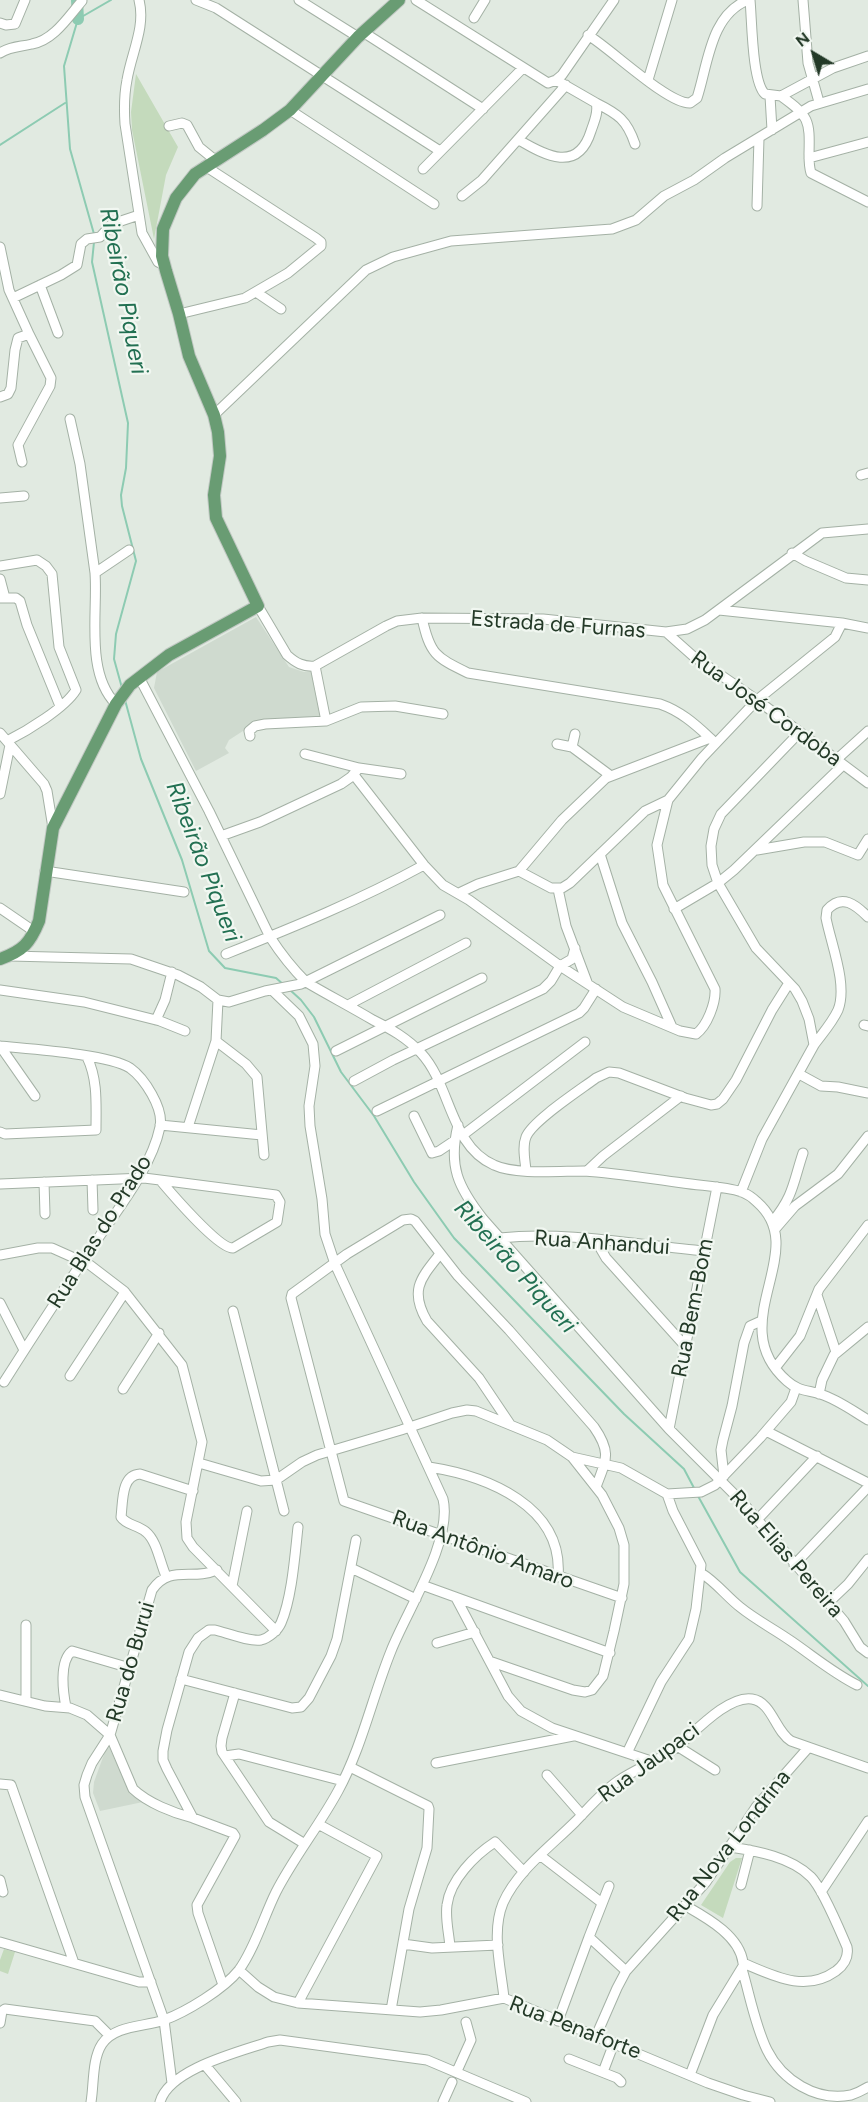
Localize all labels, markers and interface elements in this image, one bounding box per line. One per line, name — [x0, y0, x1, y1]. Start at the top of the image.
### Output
north arrow — [784, 24, 844, 84]
text: N — [792, 28, 813, 51]
water label: Ribeirão Piqueri — [93, 205, 153, 377]
street label: Estrada de Furnas — [470, 606, 646, 644]
street label: Rua José Cordoba — [685, 645, 847, 773]
water label: Ribeirão Piqueri — [159, 778, 247, 946]
street label: Rua Blas do Prado — [42, 1150, 158, 1314]
water label: Ribeirão Piqueri — [448, 1194, 582, 1340]
street label: Rua Anhandui — [533, 1225, 671, 1261]
street label: Rua Bem-Bom — [667, 1236, 719, 1380]
street label: Rua Elias Pereira — [723, 1485, 849, 1623]
street label: Rua Antônio Amaro — [389, 1505, 577, 1595]
street label: Rua do Burui — [101, 1599, 161, 1725]
street label: Rua Jaupaci — [593, 1717, 705, 1809]
street label: Rua Nova Londrina — [662, 1765, 796, 1927]
street label: Rua Penaforte — [505, 1991, 645, 2065]

